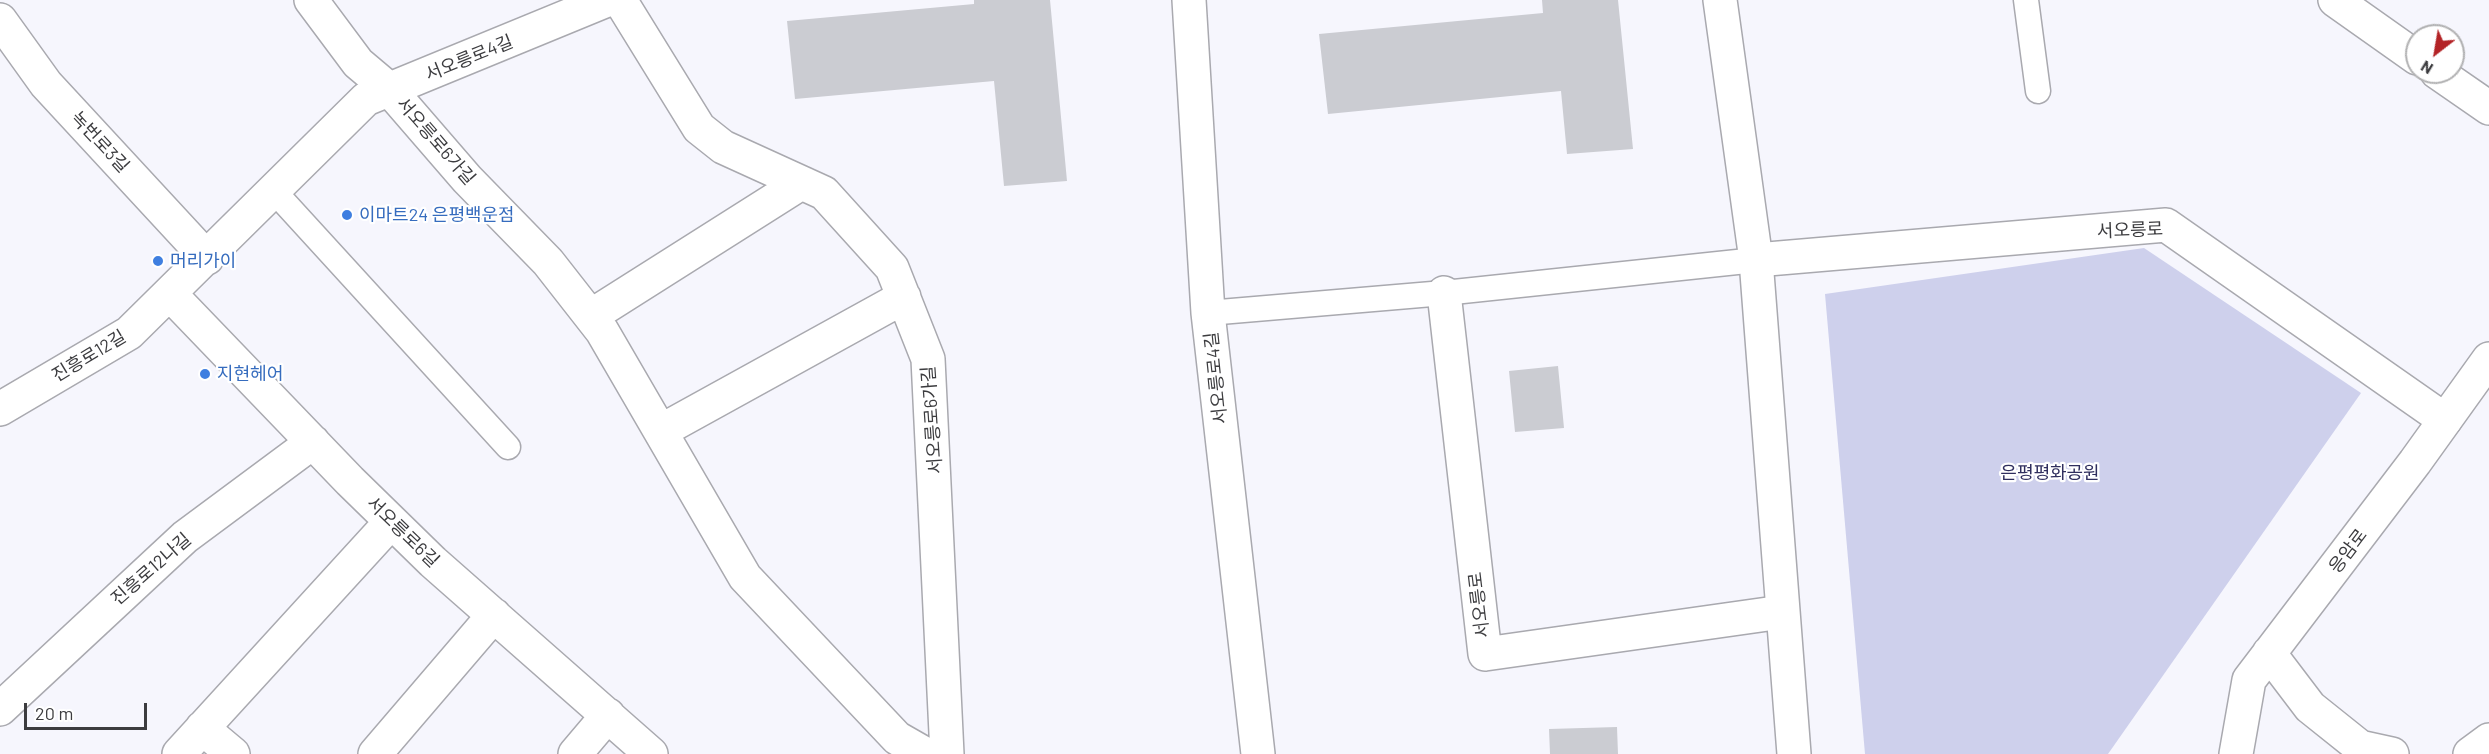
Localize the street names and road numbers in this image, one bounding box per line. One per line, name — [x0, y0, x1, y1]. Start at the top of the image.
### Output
street label: 서오릉로4길 — [422, 31, 516, 85]
street label: 서오릉로6가길 — [392, 93, 480, 189]
street label: 녹번로3길 — [66, 107, 134, 177]
street label: 서오릉로 — [2097, 218, 2163, 242]
street label: 진흥로12길 — [48, 326, 130, 386]
street label: 서오릉로4길 — [1200, 331, 1232, 425]
street label: 서오릉로6가길 — [917, 365, 947, 475]
street label: 서오릉로6길 — [362, 492, 444, 572]
street label: 응암로 — [2324, 525, 2372, 577]
street label: 진흥로12나길 — [107, 528, 195, 610]
street label: 서오릉로 — [1464, 571, 1494, 639]

